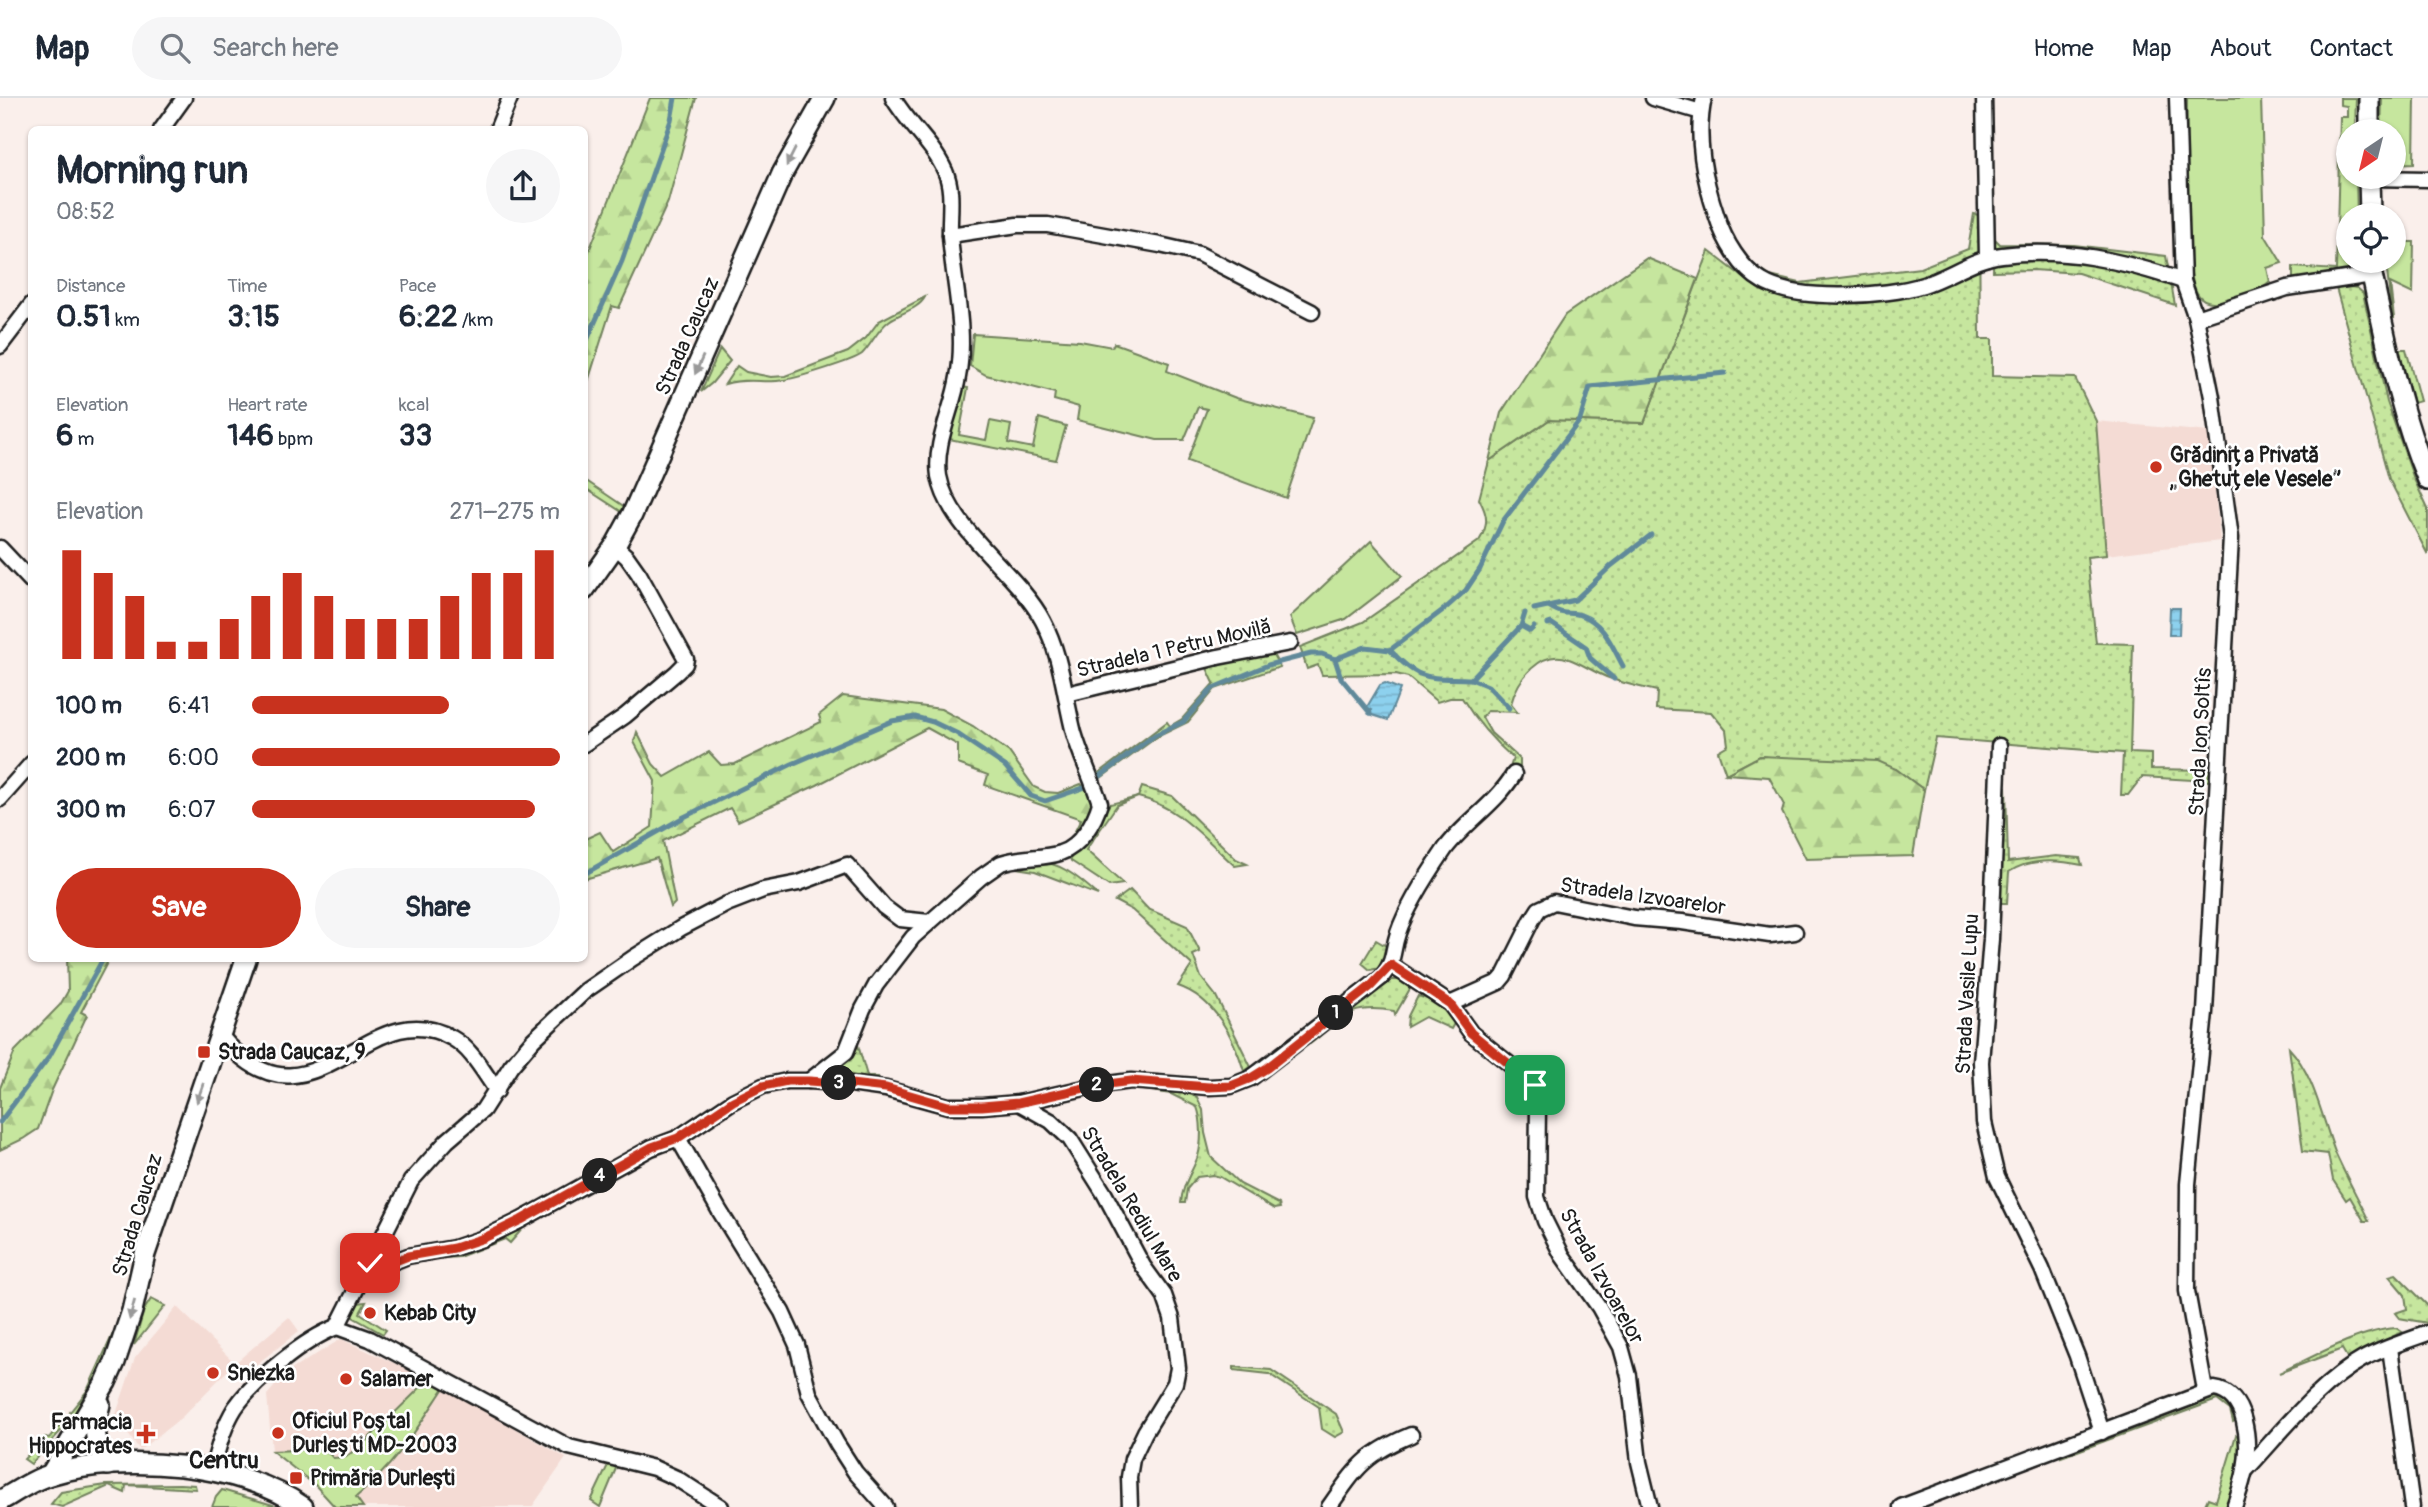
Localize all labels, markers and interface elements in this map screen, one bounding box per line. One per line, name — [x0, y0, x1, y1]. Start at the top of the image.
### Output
search box — [132, 17, 622, 80]
text: Map — [35, 28, 90, 69]
icon: search — [156, 29, 194, 67]
text: Search here — [212, 32, 339, 64]
text: Home — [2033, 34, 2094, 63]
text: Map — [2132, 34, 2172, 63]
text: About — [2210, 34, 2272, 63]
text: Contact — [2310, 34, 2393, 63]
north arrow — [2336, 119, 2406, 189]
map controls — [2336, 119, 2406, 273]
text: Morning run — [56, 147, 248, 195]
one-way arrow — [785, 147, 797, 167]
button: share — [486, 149, 560, 223]
text: 08:52 — [56, 197, 115, 226]
button: locate — [2336, 203, 2406, 273]
street label: Strada Caucaz — [649, 273, 726, 400]
text: Distance — [56, 274, 125, 298]
text: Time — [227, 274, 267, 298]
text: Pace — [399, 274, 436, 298]
text: 0.51 — [56, 298, 111, 335]
text: 3:15 — [227, 298, 280, 335]
text: 6:22 — [399, 298, 458, 335]
text: km — [111, 308, 140, 332]
text: /km — [458, 308, 493, 332]
one-way arrow — [693, 355, 705, 375]
text: Elevation — [56, 393, 128, 417]
text: Heart rate — [227, 393, 307, 417]
text: kcal — [399, 393, 430, 417]
text: 6 — [56, 417, 73, 454]
text: 146 — [227, 417, 274, 454]
text: 33 — [399, 417, 432, 454]
text: m — [73, 427, 94, 451]
text: bpm — [274, 427, 313, 451]
place label: Grădinița Privată „Ghetuțele Vesele” — [2170, 442, 2341, 493]
marker: Grădinița Privată „Ghetuțele Vesele” — [2148, 459, 2164, 475]
text: Elevation — [56, 497, 144, 526]
text: 271–275 m — [450, 497, 560, 526]
street label: Stradela 1 Petru Movilă — [1074, 613, 1274, 684]
street label: Strada Ion Soltîs — [2183, 667, 2218, 817]
text: 100 m — [56, 691, 122, 720]
text: 6:41 — [168, 691, 210, 720]
text: 200 m — [56, 743, 126, 772]
text: 6:00 — [168, 743, 219, 772]
text: 300 m — [56, 795, 126, 824]
text: 6:07 — [168, 795, 215, 824]
button: Save — [56, 868, 301, 948]
button: Share — [315, 868, 560, 948]
street label: Stradela Izvoarelor — [1559, 872, 1728, 922]
street label: Strada Vasile Lupu — [1950, 913, 1985, 1075]
pin: 1 — [1318, 996, 1354, 1030]
text: 1 — [1332, 1000, 1339, 1024]
place label: Strada Caucaz, 9 — [218, 1039, 366, 1066]
marker: Strada Caucaz, 9 — [196, 1044, 212, 1060]
pin — [1505, 1055, 1565, 1115]
pin: 3 — [822, 1066, 856, 1100]
icon: arrive — [1516, 1066, 1554, 1104]
pin: 2 — [1080, 1068, 1114, 1102]
text: 3 — [833, 1070, 844, 1094]
text: 2 — [1091, 1072, 1102, 1096]
one-way arrow — [194, 1082, 205, 1103]
street label: Stradela Rediul Mare — [1074, 1121, 1189, 1288]
street label: Strada Caucaz — [106, 1151, 169, 1280]
pin: 4 — [582, 1158, 618, 1194]
text: 4 — [594, 1163, 605, 1187]
street label: Strada Izvoarelor — [1553, 1204, 1650, 1349]
pin — [340, 1233, 400, 1293]
icon: check — [351, 1244, 389, 1282]
one-way arrow — [126, 1299, 137, 1321]
place label: Kebab City — [384, 1300, 476, 1327]
marker: Kebab City — [362, 1305, 378, 1321]
place label: Sniezka — [227, 1360, 295, 1387]
marker: Sniezka — [205, 1365, 221, 1381]
place label: Salamer — [360, 1366, 434, 1393]
marker: Salamer — [338, 1371, 354, 1387]
place label: Oficiul Poștal Durlești MD-2003 — [292, 1408, 457, 1459]
place label: Farmacia Hippocrates — [28, 1409, 133, 1460]
marker: Oficiul Poștal Durlești MD-2003 — [270, 1425, 286, 1441]
marker: Farmacia Hippocrates — [138, 1426, 154, 1442]
district label: Centru — [189, 1446, 259, 1475]
place label: Primăria Durleşti — [310, 1465, 455, 1492]
marker: Primăria Durleşti — [288, 1470, 304, 1486]

